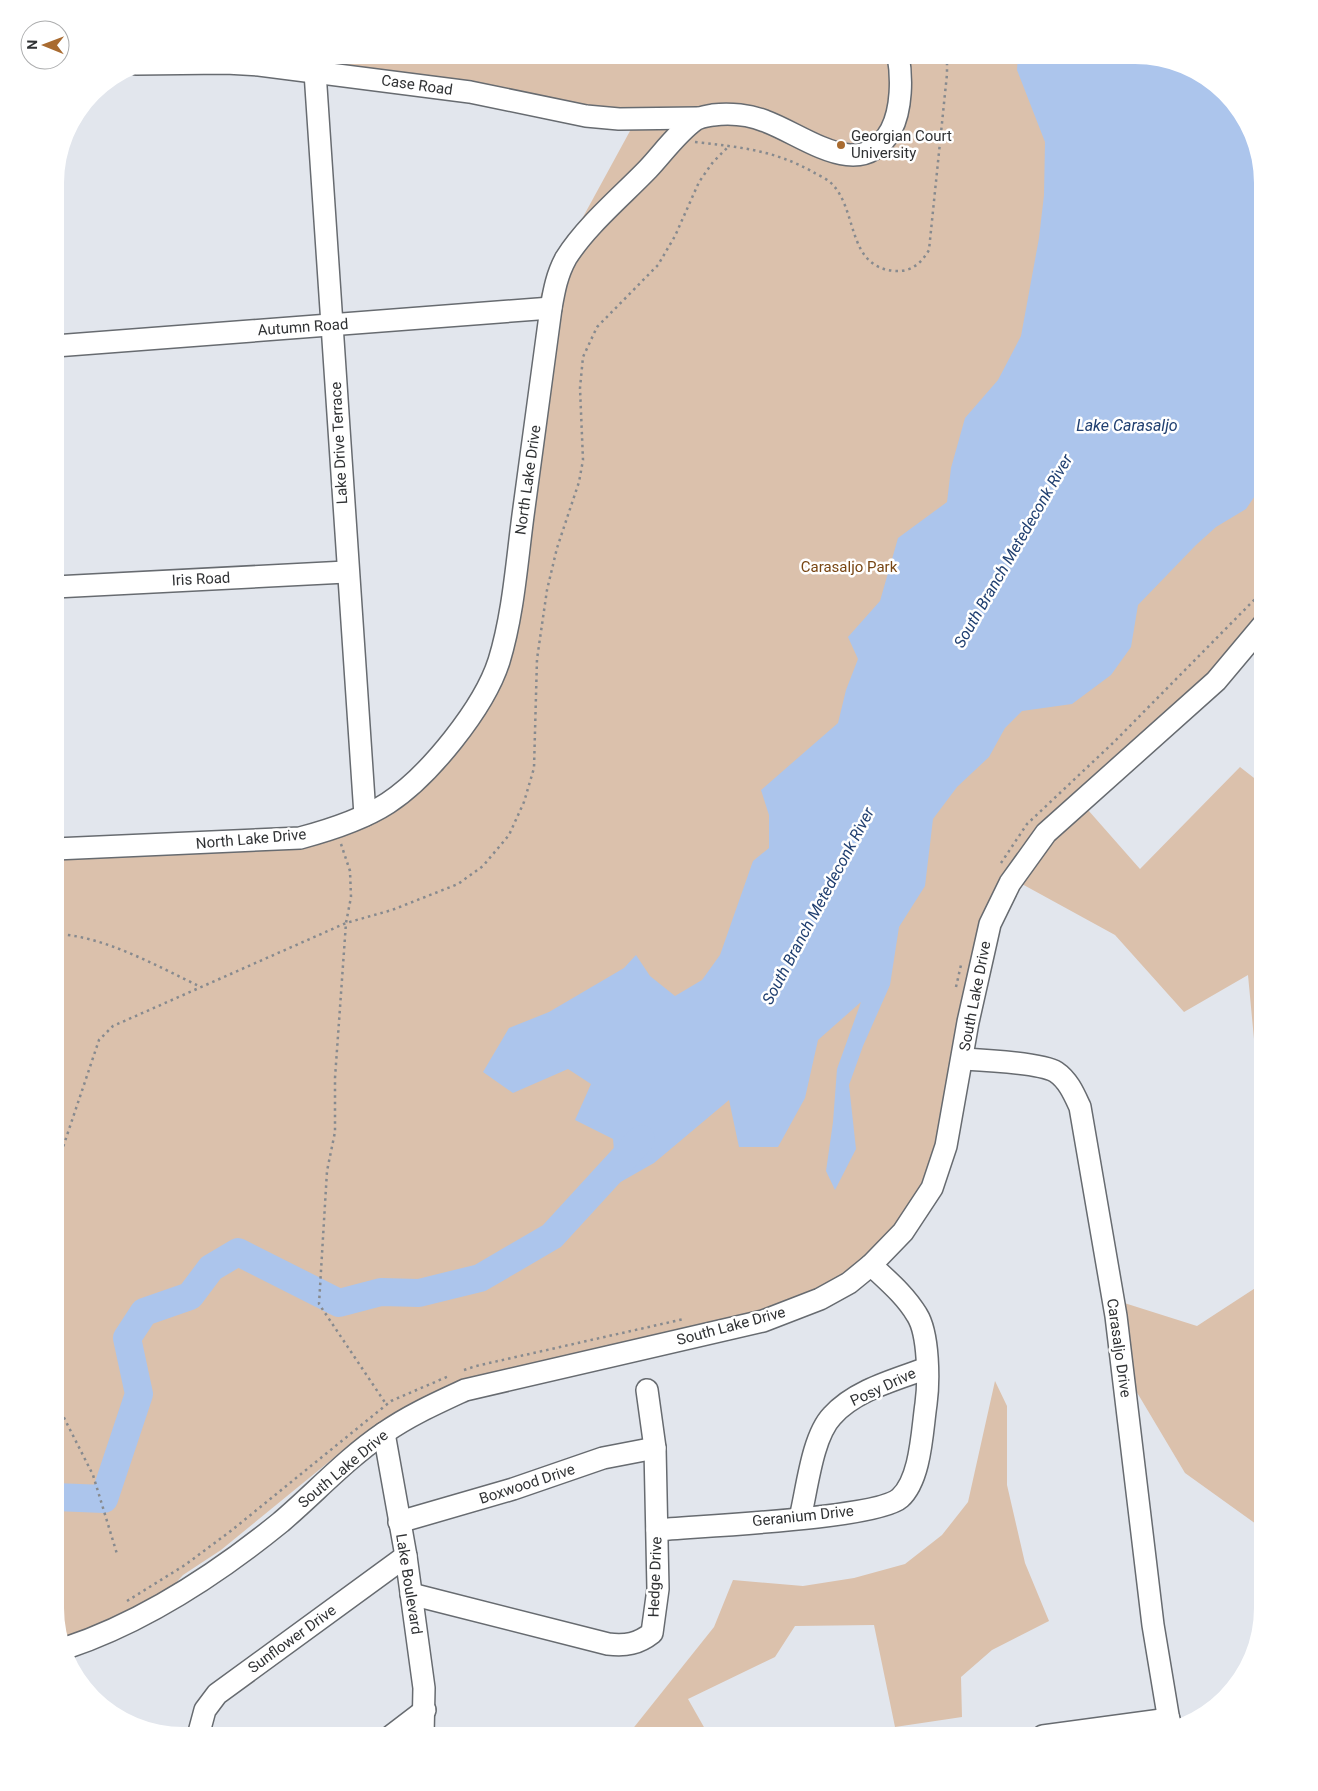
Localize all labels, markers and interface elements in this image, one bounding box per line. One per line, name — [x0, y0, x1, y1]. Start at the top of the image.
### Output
north arrow — [20, 20, 70, 70]
text: N — [24, 40, 40, 50]
street label: Case Road — [380, 71, 454, 99]
place label: Georgian Court University — [851, 127, 952, 162]
marker: Georgian Court University — [835, 139, 847, 151]
street label: Autumn Road — [257, 315, 349, 339]
street label: Lake Drive Terrace — [327, 381, 351, 505]
water label: Lake Carasaljo — [1076, 416, 1178, 435]
street label: North Lake Drive — [511, 424, 545, 536]
water label: South Branch Metedeconk River — [950, 450, 1077, 651]
park label: Carasaljo Park — [801, 558, 898, 576]
street label: Iris Road — [171, 568, 231, 590]
water label: South Branch Metedeconk River — [758, 804, 878, 1008]
street label: North Lake Drive — [195, 825, 307, 853]
street label: South Lake Drive — [956, 939, 994, 1053]
street label: Carasaljo Drive — [1103, 1297, 1135, 1399]
street label: South Lake Drive — [675, 1303, 787, 1349]
street label: Posy Drive — [847, 1364, 919, 1410]
street label: South Lake Drive — [294, 1426, 392, 1512]
street label: Boxwood Drive — [477, 1460, 577, 1508]
street label: Geranium Drive — [751, 1502, 855, 1530]
street label: Lake Boulevard — [392, 1532, 426, 1636]
street label: Hedge Drive — [645, 1536, 665, 1618]
street label: Sunflower Drive — [245, 1601, 339, 1677]

